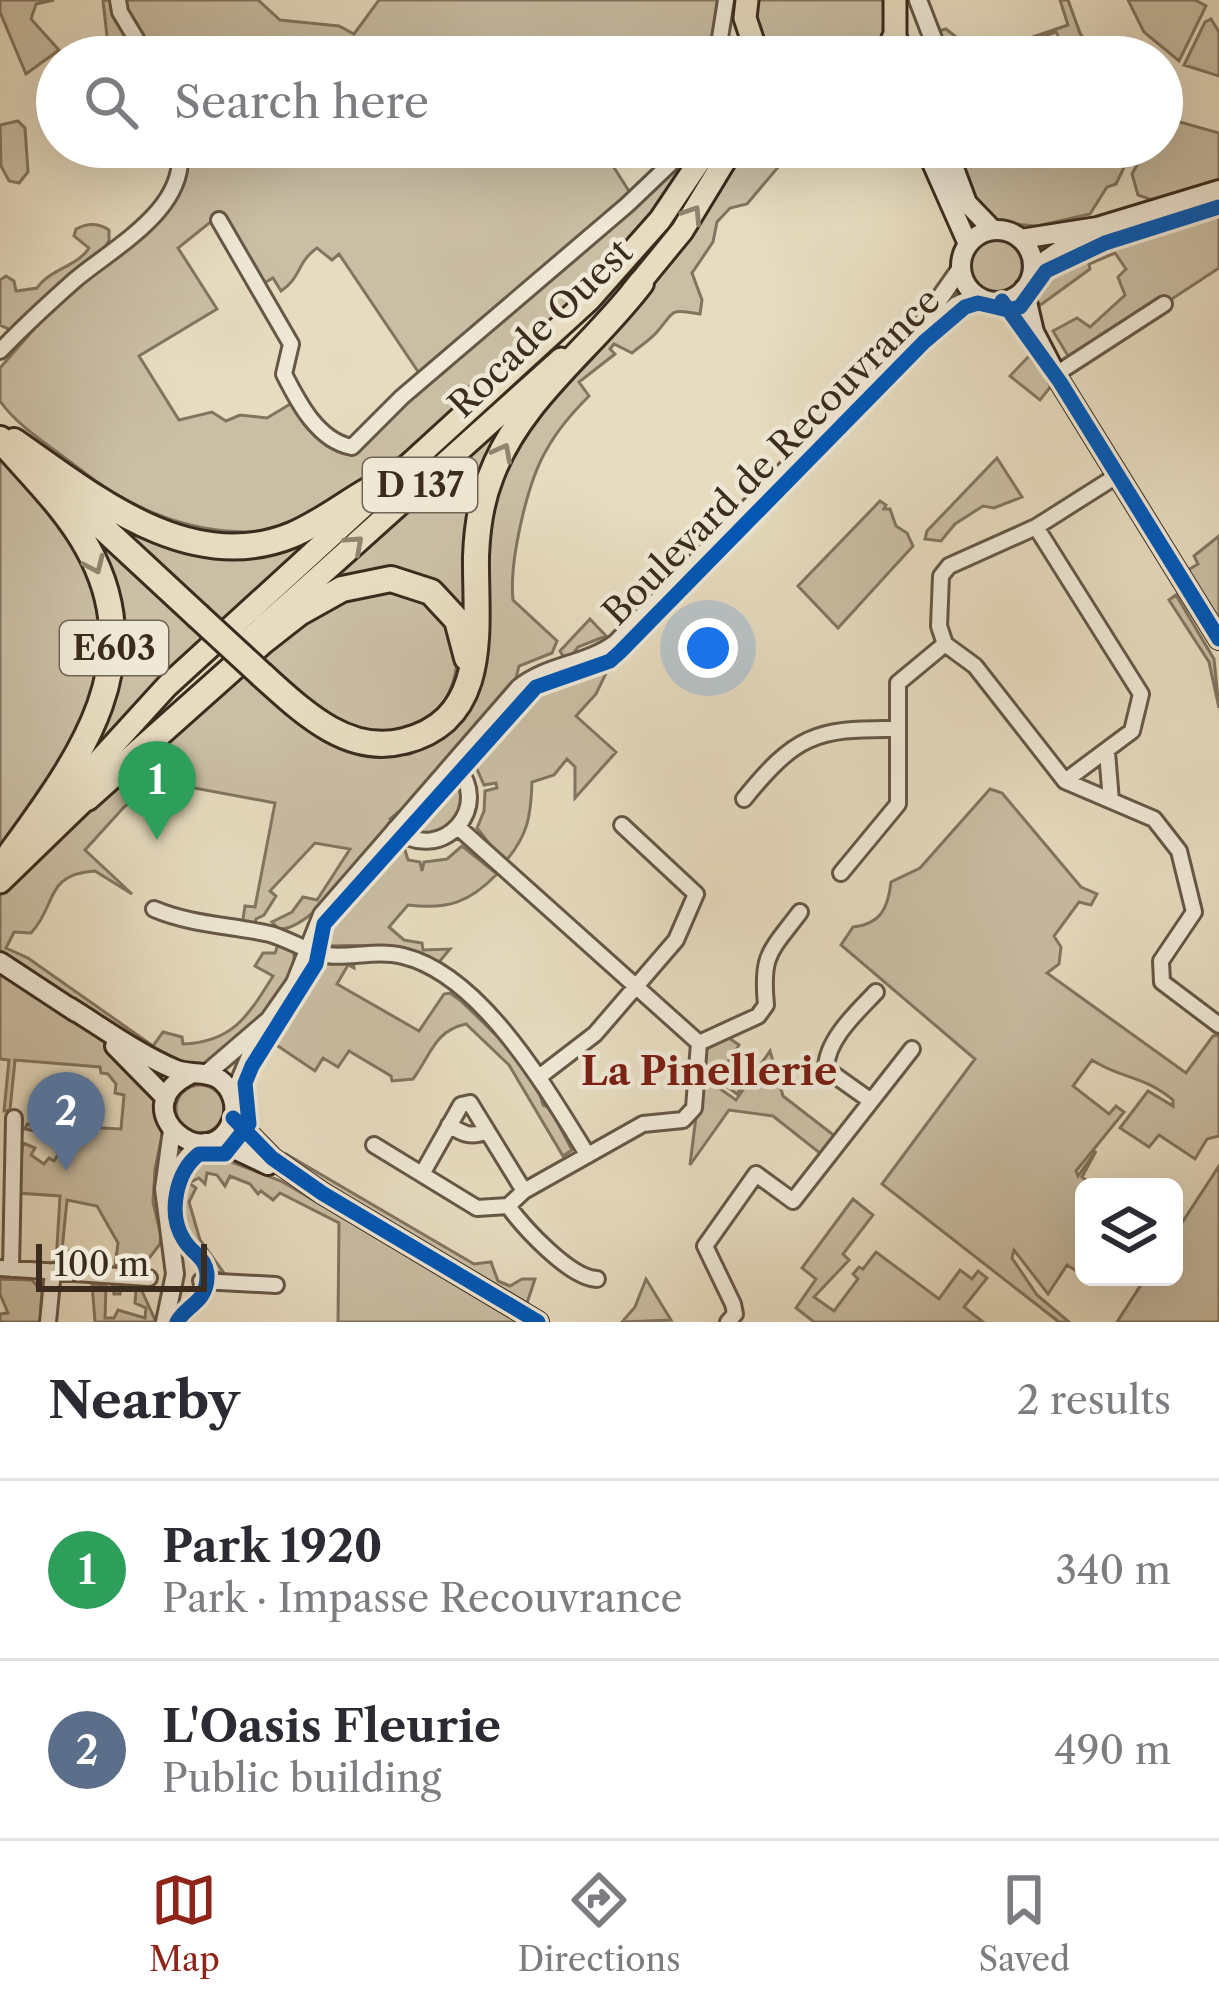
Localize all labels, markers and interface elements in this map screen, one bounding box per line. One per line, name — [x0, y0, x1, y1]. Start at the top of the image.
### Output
search box — [36, 36, 1183, 168]
icon: search — [78, 69, 144, 135]
text: Search here — [174, 74, 429, 130]
one-way arrow — [679, 205, 702, 227]
street label: Rocade Ouest — [439, 229, 641, 427]
street label: Boulevard de Recouvrance — [593, 278, 949, 634]
one-way arrow — [489, 443, 512, 464]
road number: D 137 — [363, 458, 477, 512]
one-way arrow — [341, 537, 362, 558]
one-way arrow — [81, 553, 105, 574]
your location — [678, 618, 738, 678]
road number: E603 — [60, 621, 168, 675]
pin: 1 — [118, 741, 196, 840]
district label: La Pinellerie — [581, 1047, 837, 1095]
pin: 2 — [27, 1072, 105, 1171]
map controls — [1075, 1178, 1183, 1286]
button: layers — [1075, 1178, 1183, 1286]
scale bar — [36, 1238, 207, 1291]
text: 100 m — [54, 1244, 149, 1285]
text: Nearby — [48, 1369, 240, 1431]
text: 2 results — [1017, 1376, 1171, 1424]
text: Park 1920 — [162, 1518, 382, 1574]
text: 1 — [78, 1546, 96, 1594]
text: 340 m — [1056, 1546, 1171, 1594]
text: Park · Impasse Recouvrance — [162, 1574, 682, 1622]
text: L'Oasis Fleurie — [162, 1698, 501, 1754]
text: 2 — [75, 1726, 99, 1774]
text: 490 m — [1054, 1726, 1171, 1774]
text: Public building — [162, 1754, 441, 1802]
tab: Map — [149, 1867, 220, 1980]
tab: Directions — [518, 1867, 681, 1980]
tab: Saved — [978, 1867, 1070, 1980]

